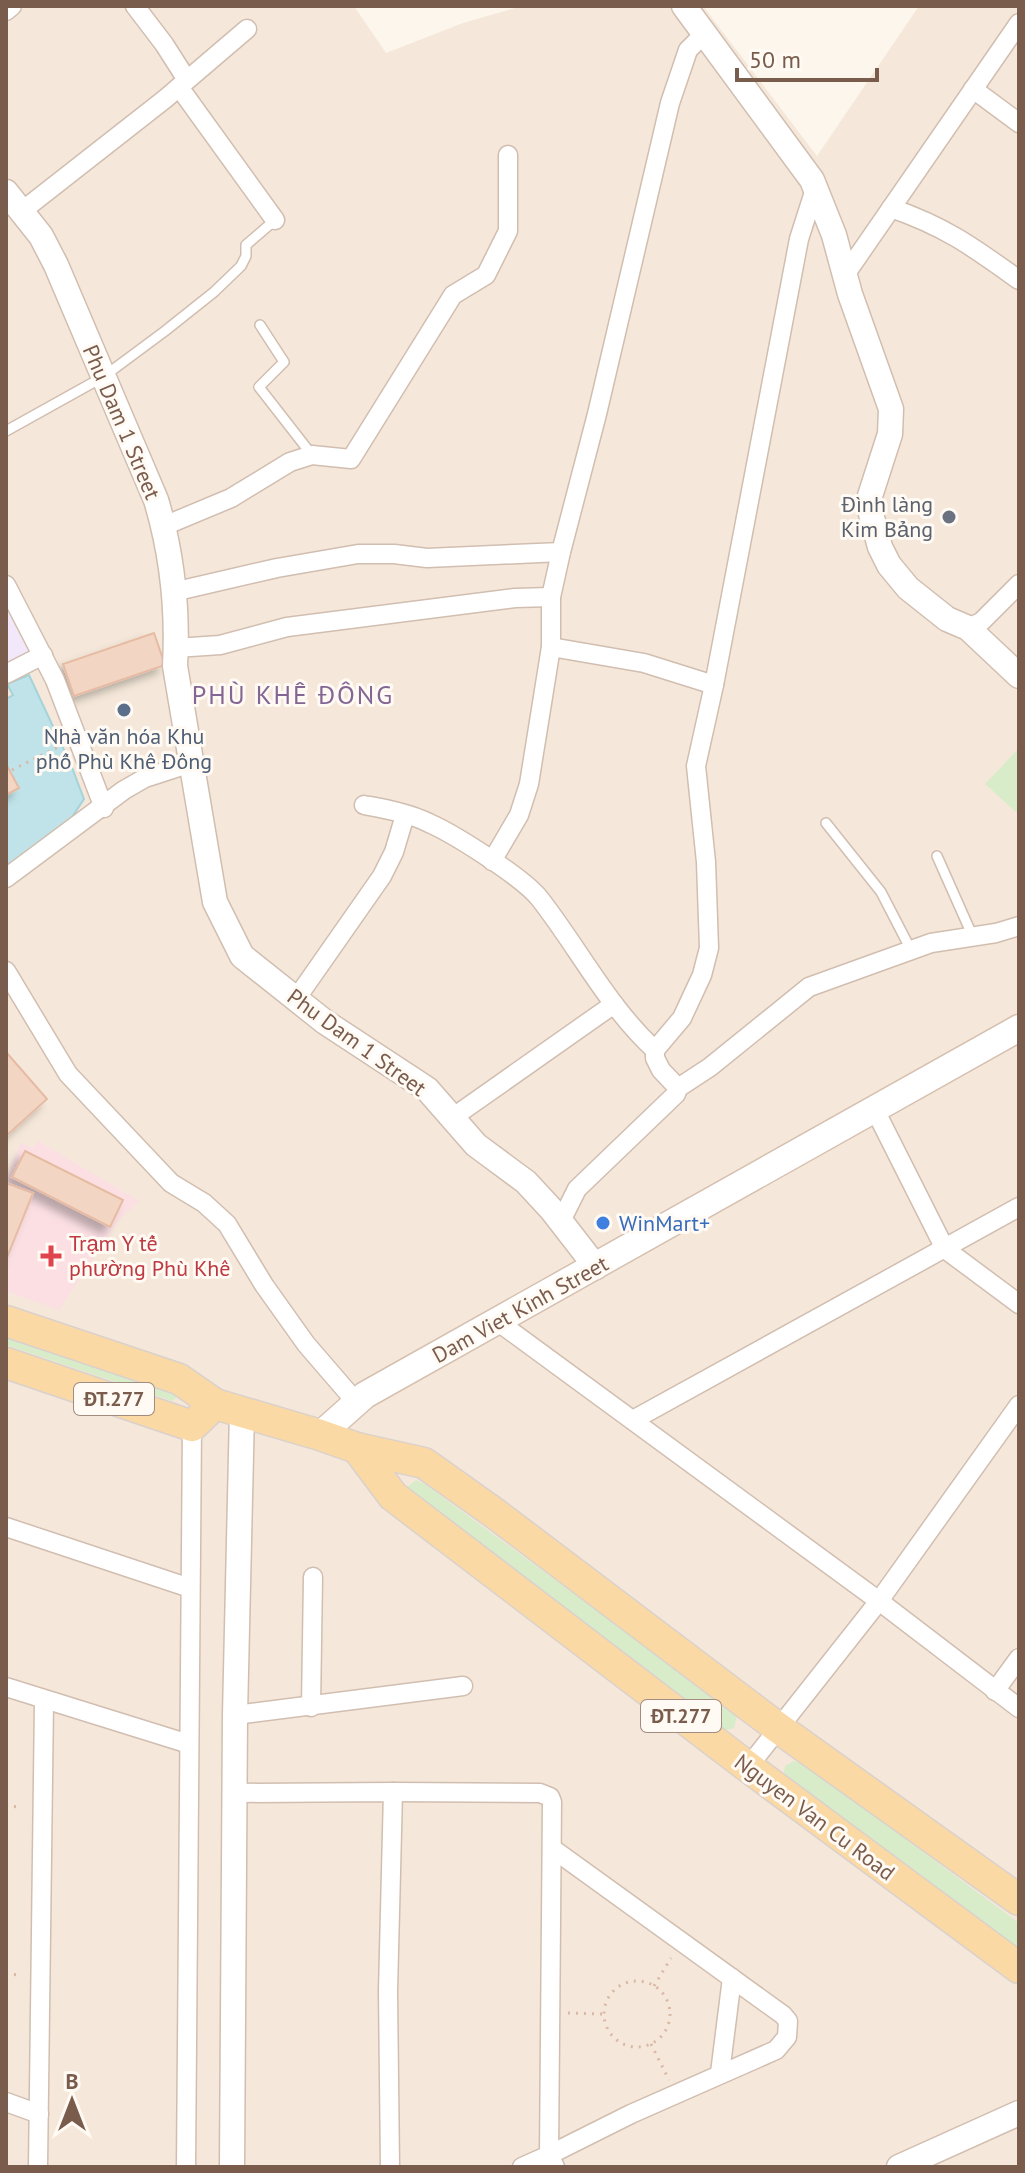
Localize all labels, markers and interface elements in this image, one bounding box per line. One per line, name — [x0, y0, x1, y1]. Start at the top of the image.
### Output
scale bar — [737, 32, 877, 82]
text: 50 m — [749, 44, 801, 75]
street label: Phu Dam 1 Street — [77, 341, 167, 504]
place label: Đình làng Kim Bảng — [841, 490, 933, 543]
marker: Đình làng Kim Bảng — [940, 508, 958, 526]
district label: PHÙ KHÊ ĐÔNG — [192, 678, 394, 711]
marker: Nhà văn hóa Khu phố Phù Khê Đông — [115, 701, 133, 719]
place label: Nhà văn hóa Khu phố Phù Khê Đông — [36, 722, 212, 775]
street label: Phu Dam 1 Street — [282, 982, 432, 1102]
place label: WinMart+ — [619, 1209, 710, 1237]
marker: WinMart+ — [594, 1214, 612, 1232]
place label: Trạm Y tế phường Phù Khê — [69, 1229, 231, 1282]
marker: Trạm Y tế phường Phù Khê — [40, 1245, 62, 1267]
street label: Dam Viet Kinh Street — [427, 1249, 613, 1369]
road number: ĐT.277 — [74, 1383, 154, 1415]
road number: ĐT.277 — [641, 1700, 721, 1732]
street label: Nguyen Van Cu Road — [729, 1748, 901, 1886]
north arrow — [32, 2061, 112, 2141]
text: B — [65, 2067, 79, 2095]

